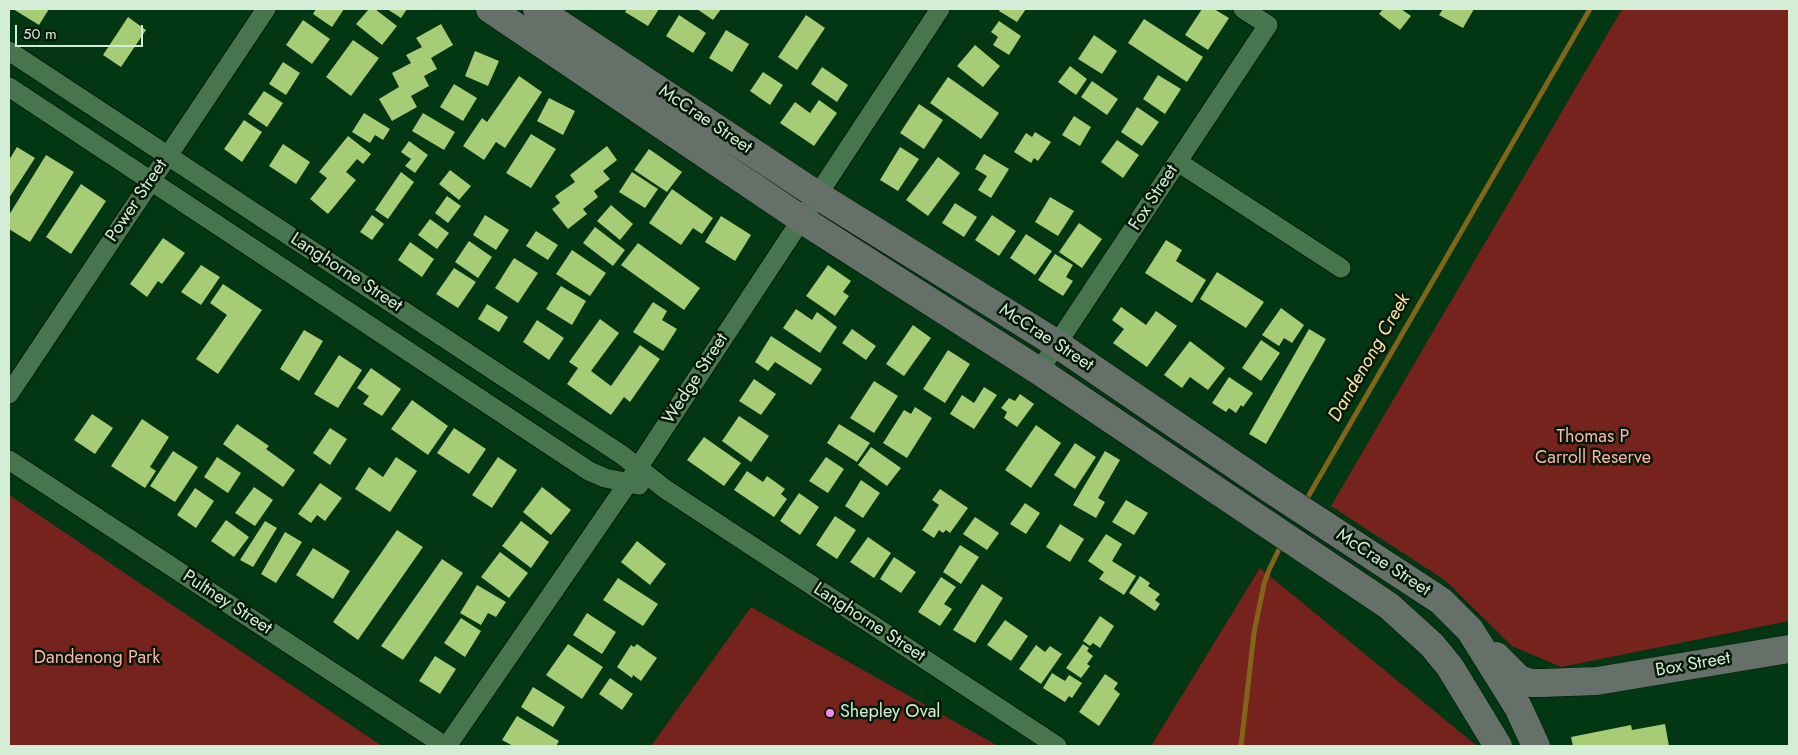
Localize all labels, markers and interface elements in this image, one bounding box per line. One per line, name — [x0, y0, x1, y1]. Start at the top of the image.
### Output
scale bar — [18, 15, 145, 47]
text: 50 m — [23, 23, 57, 45]
street label: McCrae Street — [654, 81, 756, 159]
street label: Power Street — [102, 156, 172, 246]
street label: Fox Street — [1125, 161, 1183, 235]
street label: Langhorne Street — [286, 229, 406, 317]
water label: Dandenong Creek — [1324, 290, 1416, 426]
street label: McCrae Street — [995, 300, 1097, 376]
street label: Wedge Street — [659, 330, 733, 428]
park label: Thomas P Carroll Reserve — [1535, 427, 1651, 469]
street label: McCrae Street — [1332, 525, 1434, 601]
street label: Pultney Street — [178, 566, 276, 640]
street label: Langhorne Street — [809, 579, 929, 667]
park label: Dandenong Park — [34, 648, 160, 670]
street label: Box Street — [1654, 648, 1732, 682]
place label: Shepley Oval — [840, 702, 941, 724]
marker: Shepley Oval — [824, 707, 836, 719]

